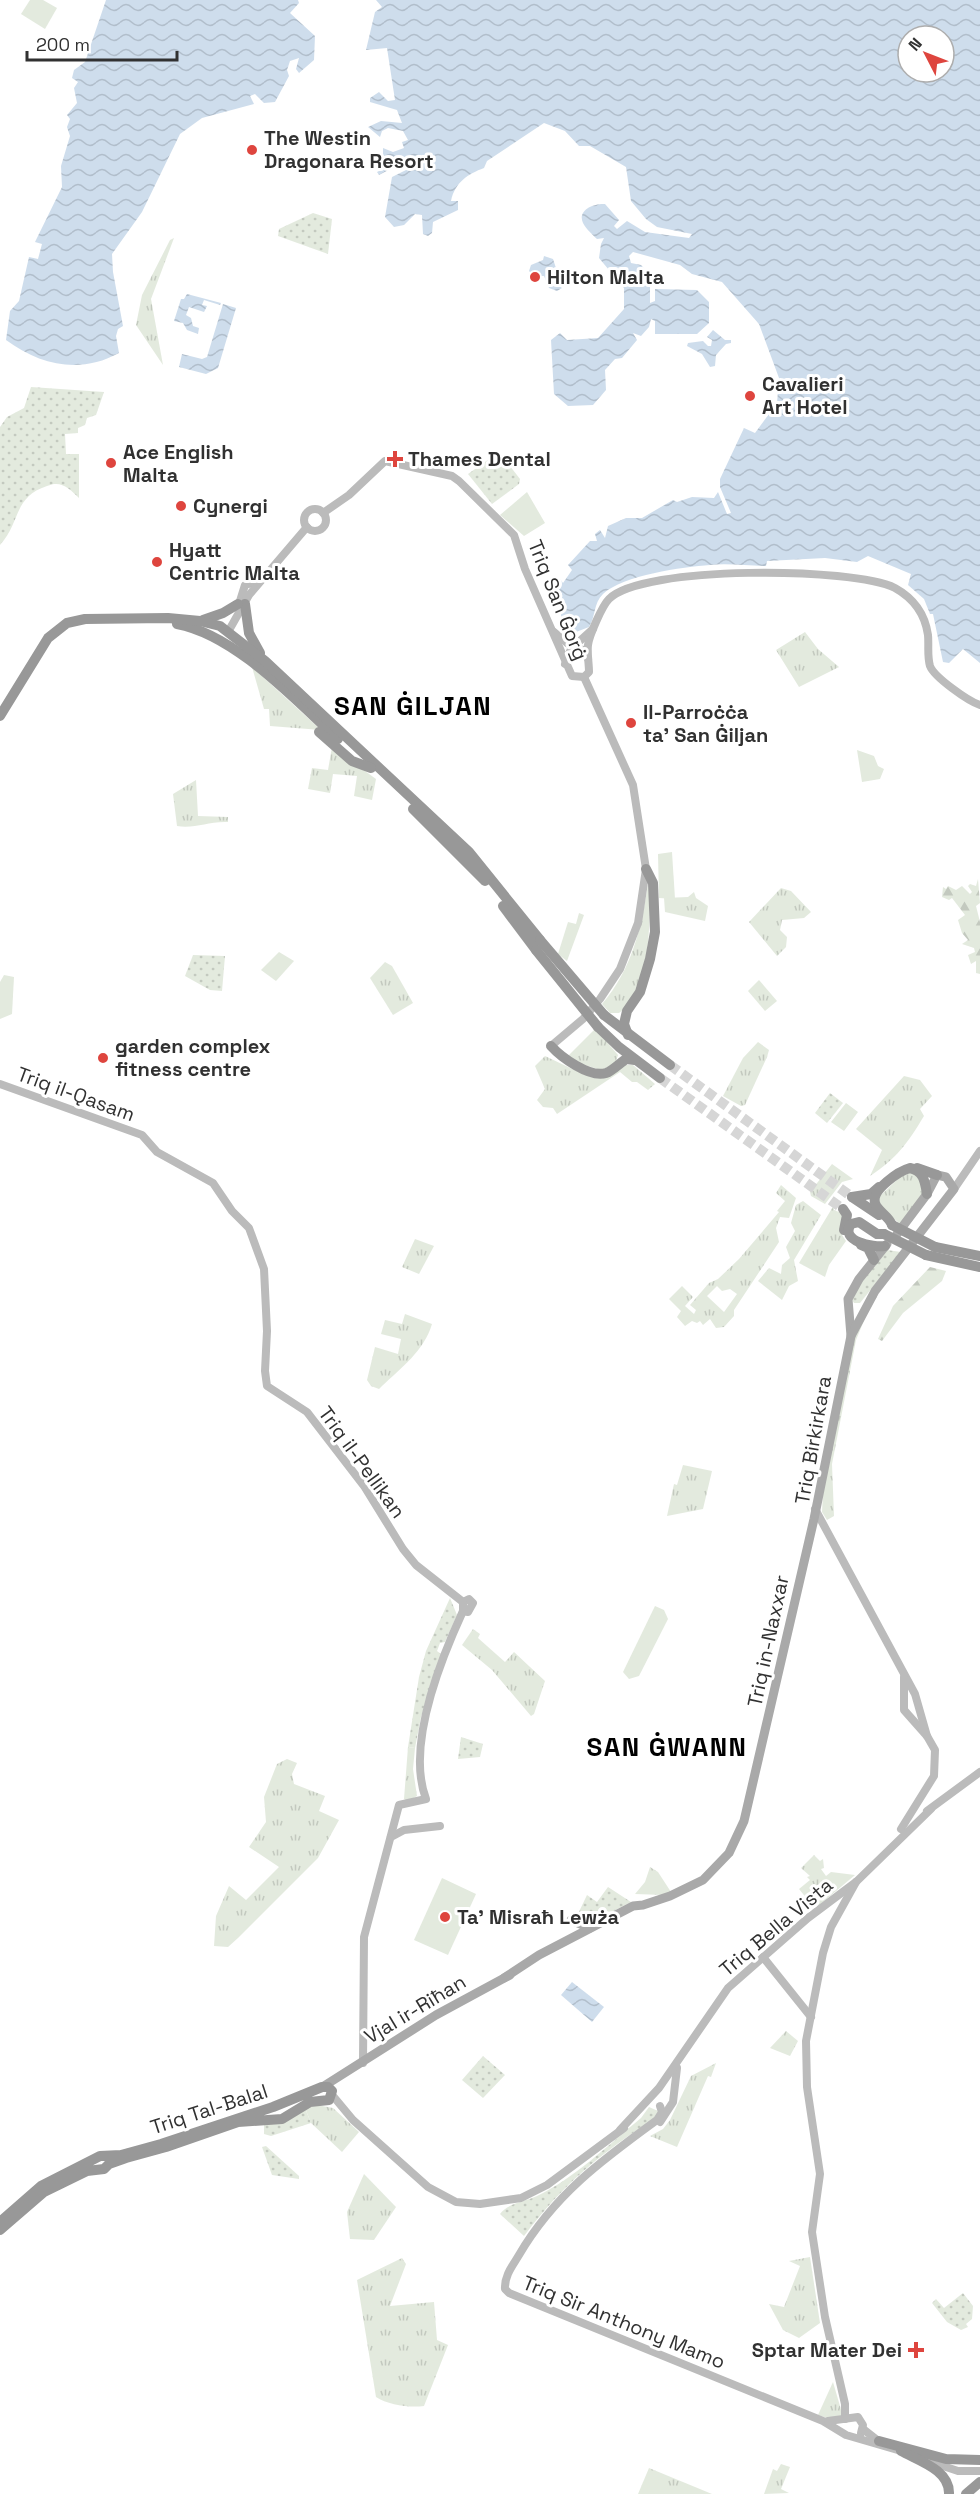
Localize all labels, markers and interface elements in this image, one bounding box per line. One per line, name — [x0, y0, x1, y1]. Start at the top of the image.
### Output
scale bar — [27, 24, 177, 62]
north arrow — [896, 24, 956, 84]
text: 200 m — [36, 33, 90, 56]
text: N — [904, 33, 927, 55]
place label: The Westin Dragonara Resort — [264, 125, 434, 174]
marker: The Westin Dragonara Resort — [245, 143, 259, 157]
place label: Hilton Malta — [547, 264, 665, 290]
marker: Hilton Malta — [528, 270, 542, 284]
place label: Cavalieri Art Hotel — [762, 371, 847, 420]
marker: Cavalieri Art Hotel — [743, 389, 757, 403]
place label: Ace English Malta — [123, 439, 234, 488]
place label: Thames Dental — [408, 446, 551, 472]
marker: Thames Dental — [386, 450, 404, 468]
marker: Ace English Malta — [104, 456, 118, 470]
place label: Cynergi — [193, 493, 268, 519]
marker: Cynergi — [174, 499, 188, 513]
street label: Triq San Ġorġ — [522, 536, 594, 664]
place label: Hyatt Centric Malta — [169, 537, 300, 586]
marker: Hyatt Centric Malta — [150, 555, 164, 569]
district label: SAN ĠILJAN — [334, 689, 492, 723]
place label: Il-Parroċċa ta' San Ġiljan — [643, 699, 768, 748]
marker: Il-Parroċċa ta' San Ġiljan — [624, 716, 638, 730]
place label: garden complex fitness centre — [115, 1033, 271, 1082]
marker: garden complex fitness centre — [96, 1051, 110, 1065]
street label: Triq il-Qasam — [13, 1061, 139, 1127]
street label: Triq Birkirkara — [789, 1374, 837, 1506]
street label: Triq il-Pellikan — [313, 1401, 411, 1523]
street label: Triq in-Naxxar — [741, 1573, 795, 1709]
district label: SAN ĠWANN — [586, 1730, 748, 1764]
street label: Triq Bella Vista — [714, 1872, 838, 1982]
place label: Ta' Misraħ Lewża — [457, 1904, 620, 1930]
marker: Ta' Misraħ Lewża — [438, 1910, 452, 1924]
street label: Vjal ir-Riħan — [359, 1968, 471, 2050]
street label: Triq Tal-Balal — [147, 2078, 271, 2140]
street label: Triq Sir Anthony Mamo — [519, 2269, 729, 2375]
place label: Sptar Mater Dei — [752, 2337, 902, 2363]
marker: Sptar Mater Dei — [907, 2341, 925, 2359]

